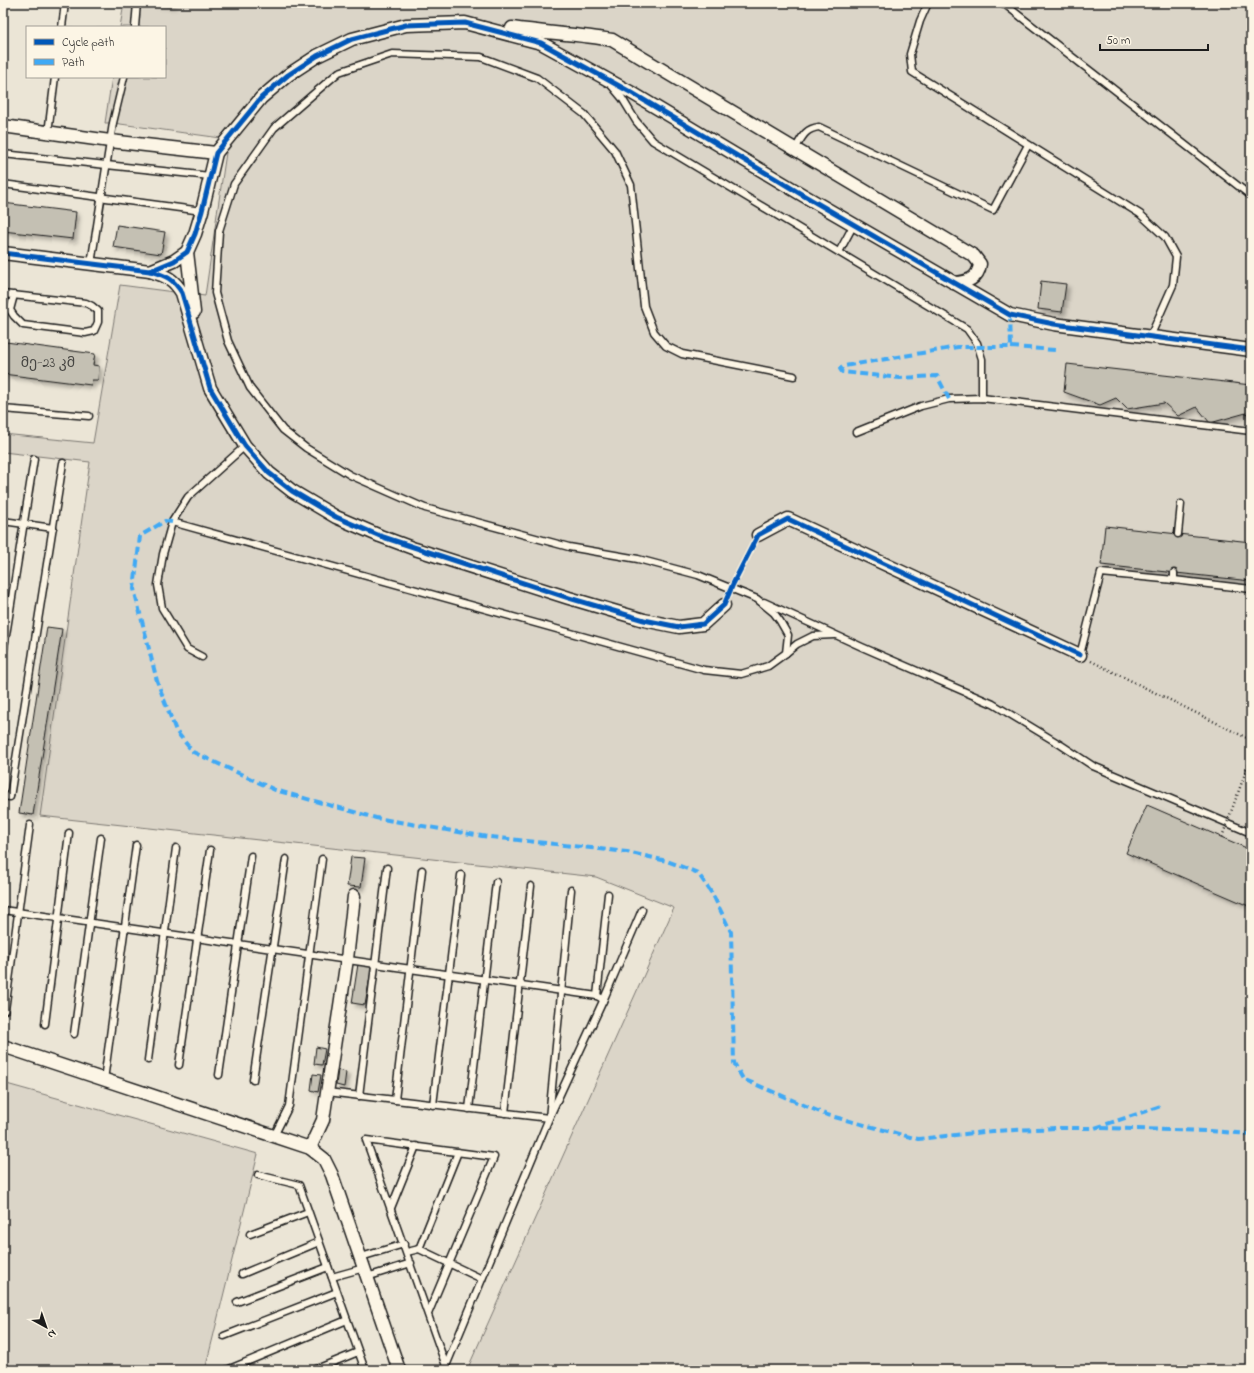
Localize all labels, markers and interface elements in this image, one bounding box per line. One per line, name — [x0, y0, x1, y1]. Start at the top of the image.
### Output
legend — [26, 26, 166, 78]
scale bar — [1100, 26, 1208, 52]
text: 50 m — [1106, 32, 1130, 50]
text: Cycle path — [62, 34, 114, 53]
text: Path — [62, 54, 85, 72]
house number: მე-23 კმ — [21, 353, 75, 374]
north arrow — [26, 1307, 66, 1347]
text: N — [44, 1325, 60, 1342]

